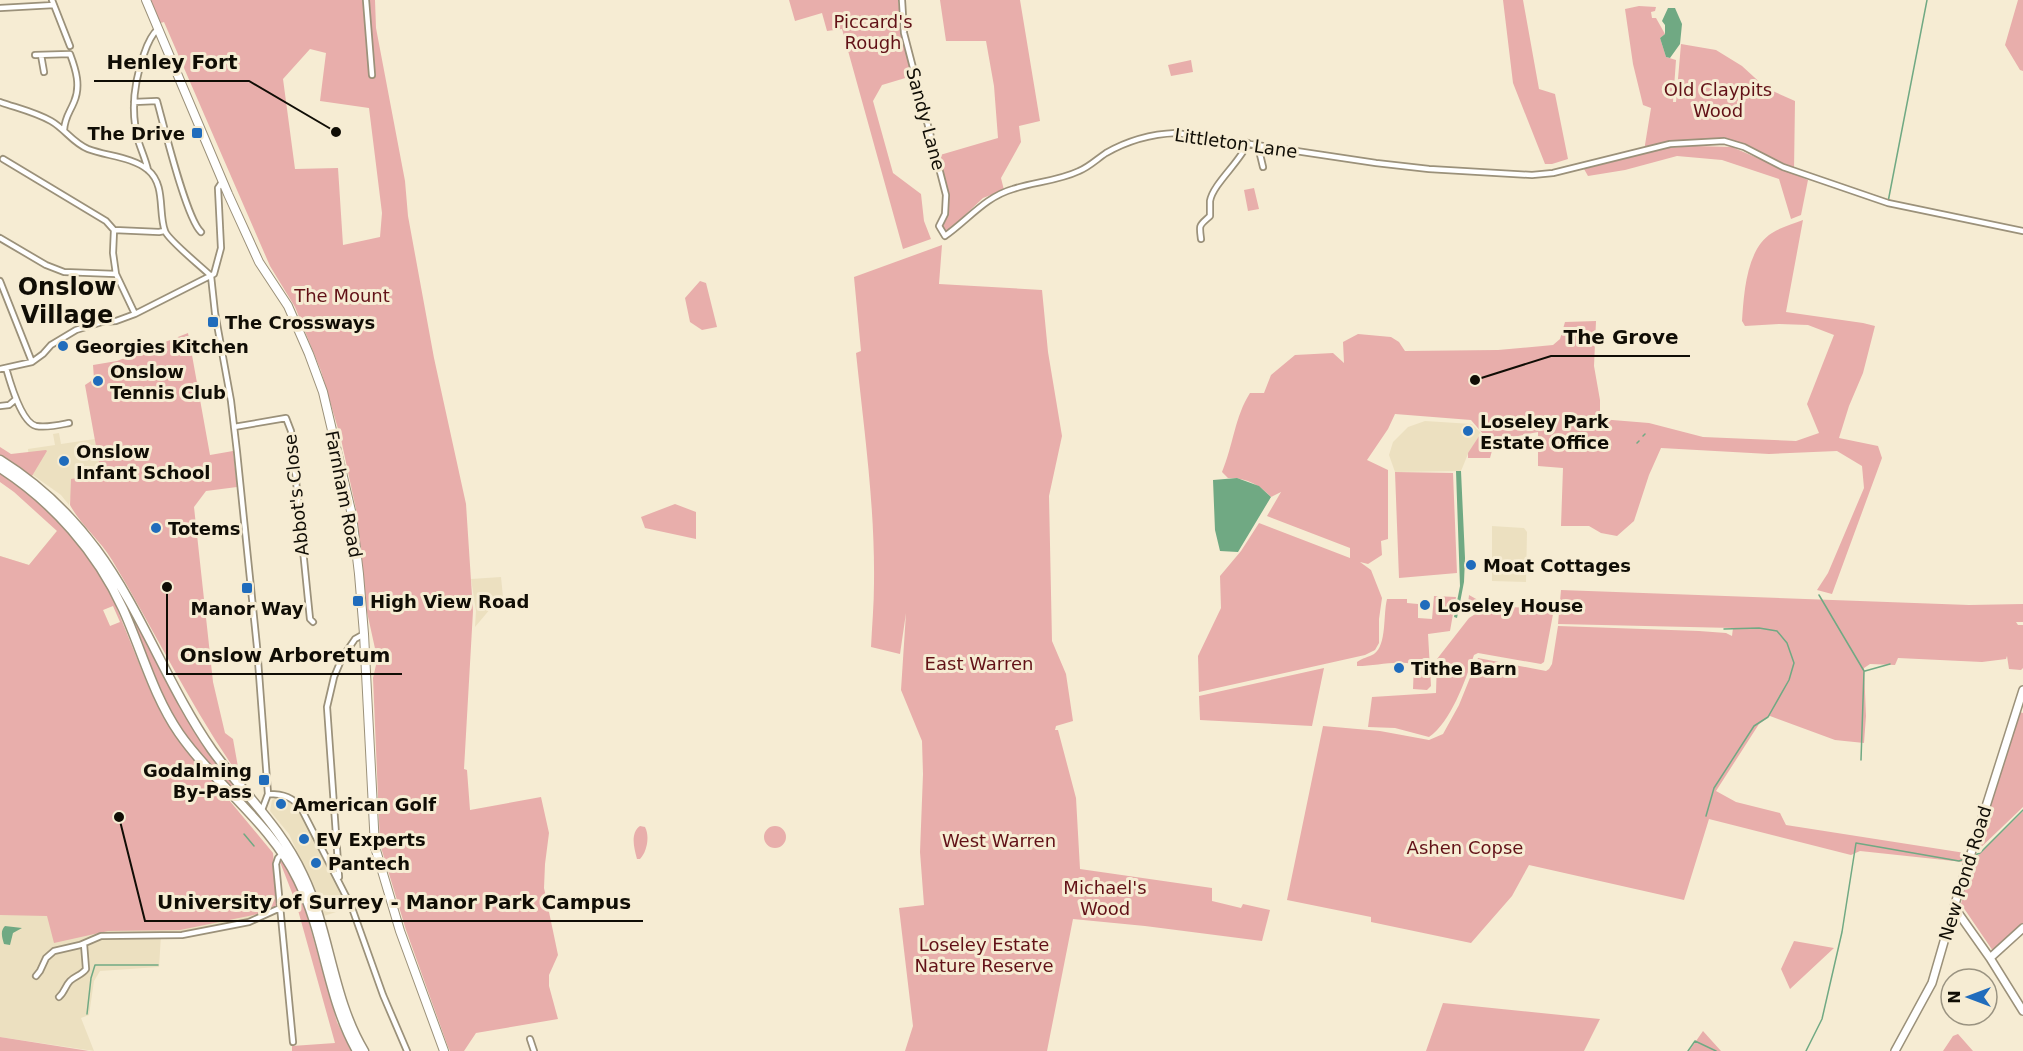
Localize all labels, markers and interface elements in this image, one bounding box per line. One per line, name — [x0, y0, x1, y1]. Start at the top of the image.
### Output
park label: Piccard's Rough — [833, 11, 913, 53]
callout: Henley Fort — [94, 43, 249, 81]
text: Henley Fort — [107, 50, 238, 74]
street label: Sandy Lane — [902, 65, 950, 173]
park label: Old Claypits Wood — [1664, 79, 1772, 121]
place label: The Drive — [88, 123, 185, 144]
street label: Littleton Lane — [1173, 124, 1299, 162]
marker: The Drive — [190, 126, 204, 140]
district label: Onslow Village — [18, 273, 116, 329]
park label: The Mount — [293, 285, 390, 306]
place label: The Crossways — [225, 312, 375, 333]
marker: The Crossways — [206, 315, 220, 329]
callout: The Grove — [1551, 318, 1690, 356]
text: The Grove — [1563, 325, 1679, 349]
place label: Georgies Kitchen — [75, 336, 249, 357]
marker: Georgies Kitchen — [56, 339, 70, 353]
place label: Onslow Tennis Club — [110, 361, 226, 403]
marker: Onslow Tennis Club — [91, 374, 105, 388]
place label: Loseley Park Estate Office — [1480, 411, 1610, 453]
marker: Loseley Park Estate Office — [1461, 424, 1475, 438]
street label: Farnham Road — [321, 429, 367, 559]
street label: Abbot's Close — [279, 433, 313, 557]
place label: Onslow Infant School — [76, 441, 211, 483]
marker: Onslow Infant School — [57, 454, 71, 468]
place label: Totems — [168, 518, 241, 539]
marker: Totems — [149, 521, 163, 535]
place label: Moat Cottages — [1483, 555, 1631, 576]
marker: Moat Cottages — [1464, 558, 1478, 572]
marker: Manor Way — [240, 581, 254, 595]
place label: High View Road — [370, 591, 529, 612]
marker: High View Road — [351, 594, 365, 608]
place label: Loseley House — [1437, 595, 1583, 616]
place label: Manor Way — [191, 598, 304, 619]
marker: Loseley House — [1418, 598, 1432, 612]
callout: Onslow Arboretum — [167, 636, 402, 674]
text: Onslow Arboretum — [180, 643, 390, 667]
park label: East Warren — [925, 653, 1033, 674]
place label: Tithe Barn — [1411, 658, 1517, 679]
marker: Tithe Barn — [1392, 661, 1406, 675]
place label: Godalming By-Pass — [143, 760, 252, 802]
marker: Godalming By-Pass — [257, 773, 271, 787]
place label: American Golf — [293, 794, 436, 815]
marker: American Golf — [274, 797, 288, 811]
street label: New Pond Road — [1935, 803, 1995, 943]
place label: EV Experts — [316, 829, 426, 850]
park label: West Warren — [942, 830, 1056, 851]
marker: EV Experts — [297, 832, 311, 846]
park label: Ashen Copse — [1407, 837, 1523, 858]
place label: Pantech — [328, 853, 410, 874]
marker: Pantech — [309, 856, 323, 870]
park label: Michael's Wood — [1063, 877, 1147, 919]
callout: University of Surrey - Manor Park Campus — [145, 883, 643, 921]
text: University of Surrey - Manor Park Campus — [157, 890, 631, 914]
park label: Loseley Estate Nature Reserve — [914, 934, 1054, 976]
north arrow — [1939, 967, 1999, 1027]
text: N — [1945, 990, 1964, 1004]

